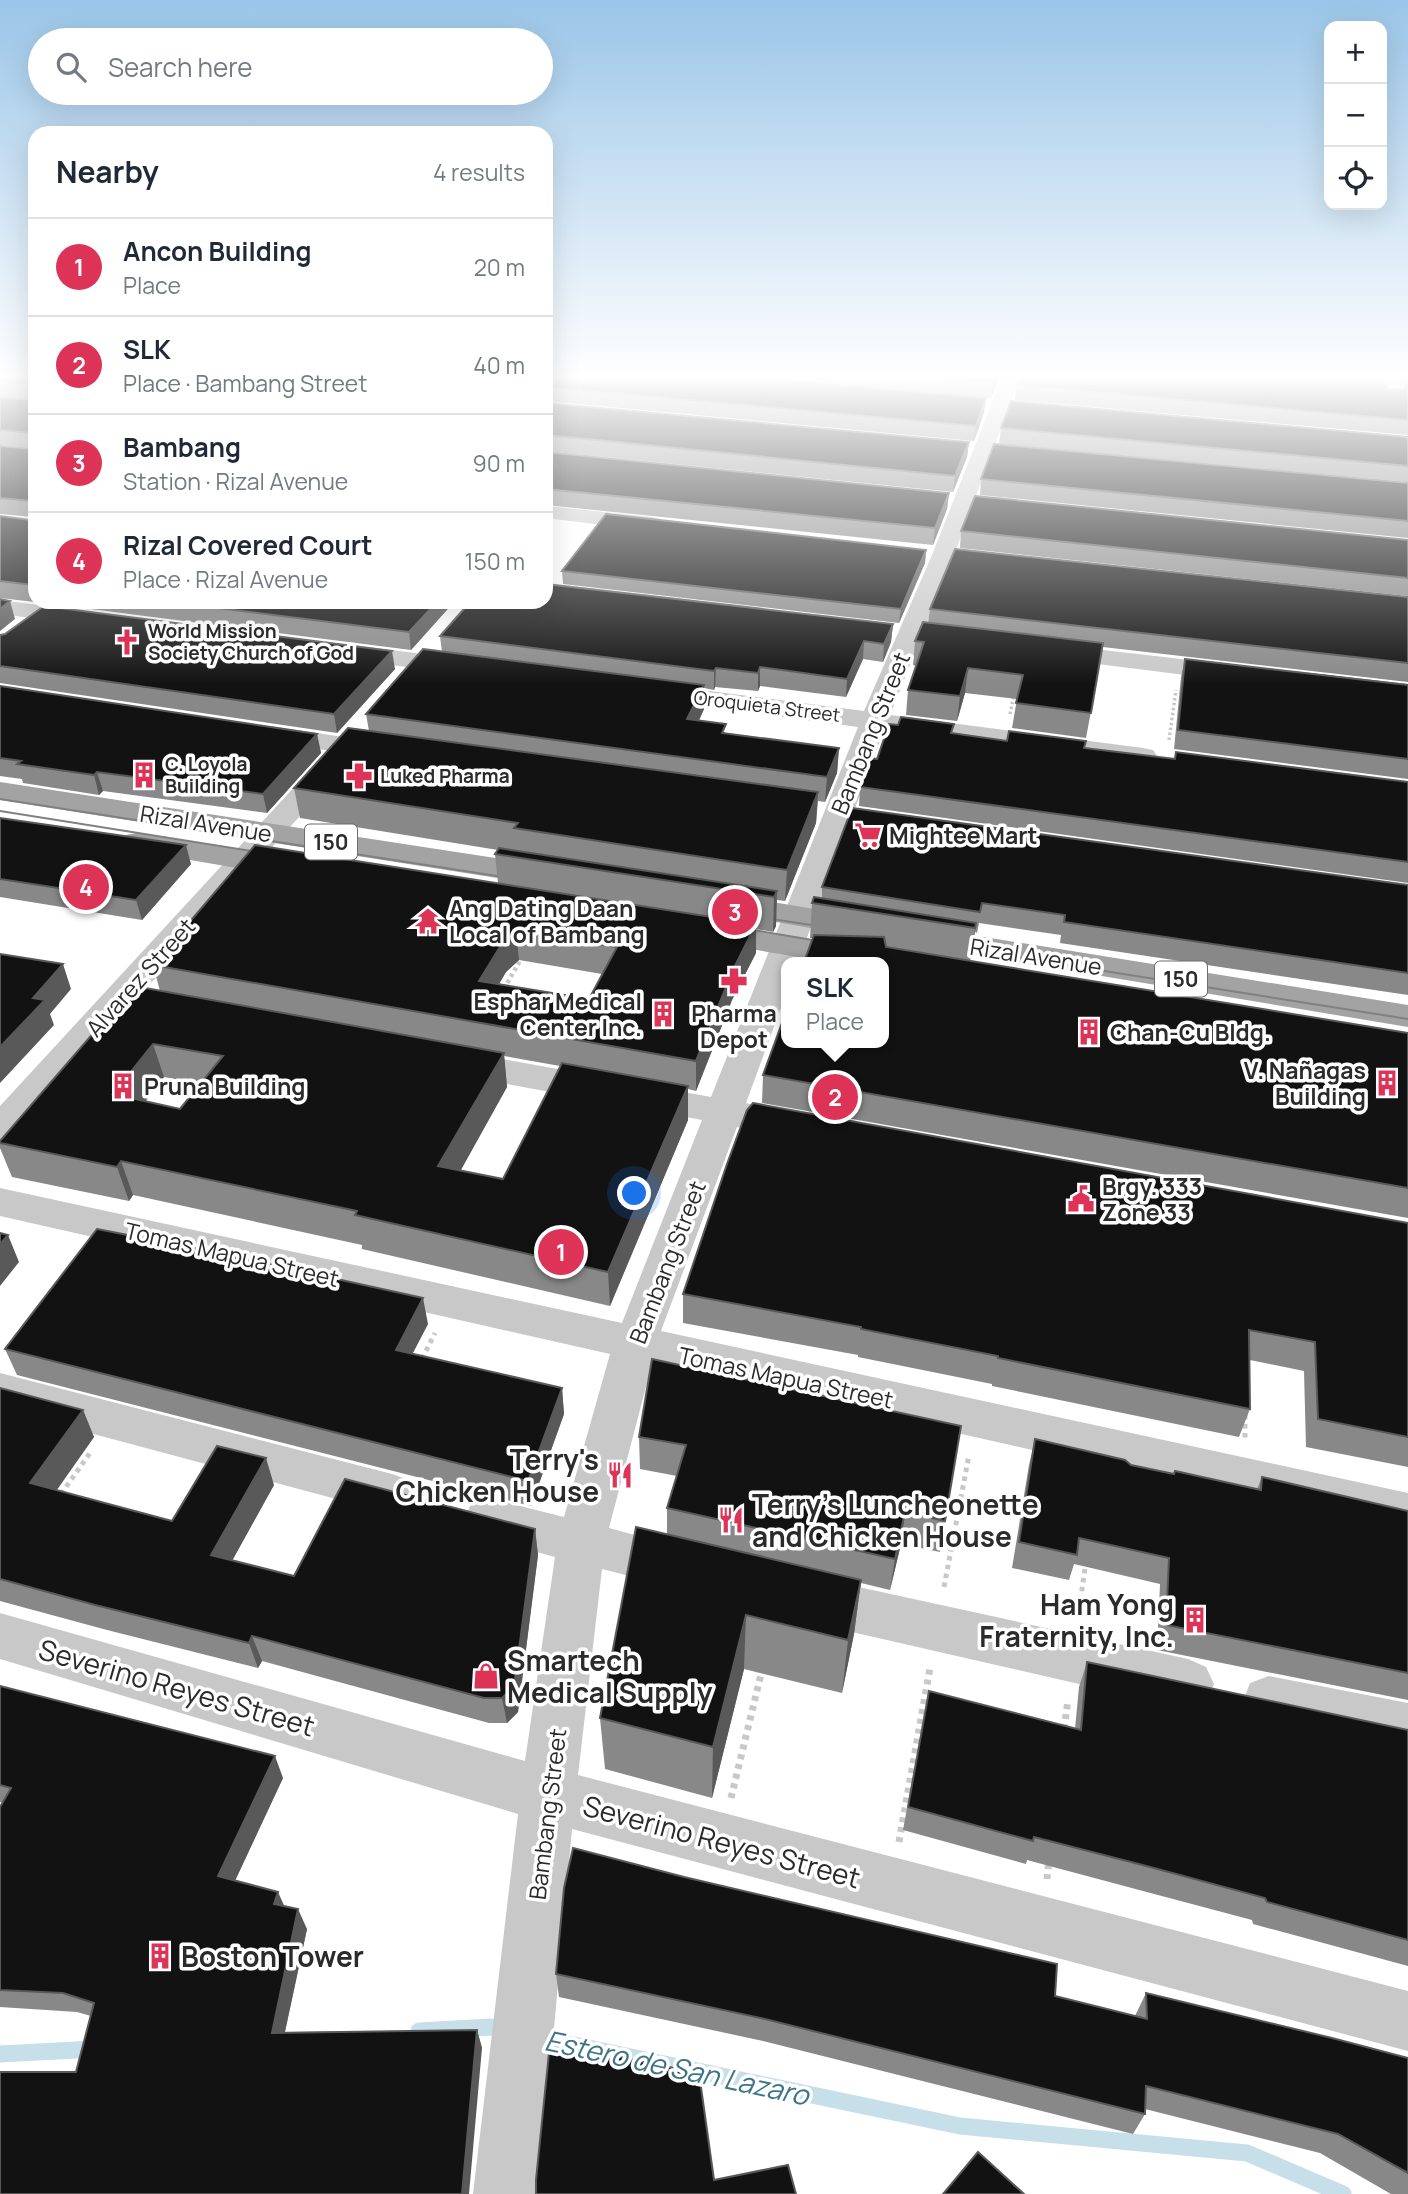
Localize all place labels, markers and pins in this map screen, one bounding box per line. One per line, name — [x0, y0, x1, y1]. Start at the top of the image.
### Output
place label: World Mission Society Church of God — [148, 618, 354, 666]
church icon: World Mission Society Church of God — [112, 627, 142, 657]
place label: C. Loyola Building — [165, 751, 247, 799]
building icon: C. Loyola Building — [129, 760, 159, 790]
pharmacy icon: Luked Pharma — [344, 761, 374, 791]
place label: Luked Pharma — [380, 763, 510, 789]
place label: Mightee Mart — [889, 819, 1037, 851]
supermarket icon: Mightee Mart — [853, 820, 883, 850]
pin: 4 — [63, 861, 109, 913]
pin: 3 — [712, 886, 758, 938]
place label: Ang Dating Daan Local of Bambang — [449, 892, 645, 950]
temple icon: Ang Dating Daan Local of Bambang — [413, 906, 443, 936]
pharmacy icon: Pharma Depot — [719, 966, 749, 996]
place label: Esphar Medical Center Inc. — [474, 985, 642, 1043]
place label: Pharma Depot — [691, 997, 777, 1055]
building icon: Esphar Medical Center Inc. — [648, 999, 678, 1029]
place label: Chan-Cu Bldg. — [1110, 1016, 1271, 1048]
building icon: Chan-Cu Bldg. — [1074, 1017, 1104, 1047]
place label: V. Nañagas Building — [1244, 1054, 1366, 1112]
building icon: V. Nañagas Building — [1372, 1068, 1402, 1098]
place label: Pruna Building — [144, 1070, 305, 1102]
building icon: Pruna Building — [108, 1071, 138, 1101]
pin: 2 — [812, 1071, 858, 1123]
place label: Brgy. 333 Zone 33 — [1102, 1170, 1202, 1228]
public building icon: Brgy. 333 Zone 33 — [1066, 1184, 1096, 1214]
pin: 1 — [538, 1226, 584, 1278]
place label: Terry's Chicken House — [395, 1440, 599, 1510]
restaurant icon: Terry's Chicken House — [605, 1460, 635, 1490]
place label: Terry's Luncheonette and Chicken House — [752, 1485, 1039, 1555]
restaurant icon: Terry's Luncheonette and Chicken House — [716, 1505, 746, 1535]
place label: Ham Yong Fraternity, Inc. — [979, 1585, 1174, 1655]
building icon: Ham Yong Fraternity, Inc. — [1180, 1605, 1210, 1635]
place label: Smartech Medical Supply — [507, 1641, 713, 1711]
shop icon: Smartech Medical Supply — [471, 1661, 501, 1691]
place label: Boston Tower — [181, 1937, 364, 1975]
building icon: Boston Tower — [145, 1941, 175, 1971]

